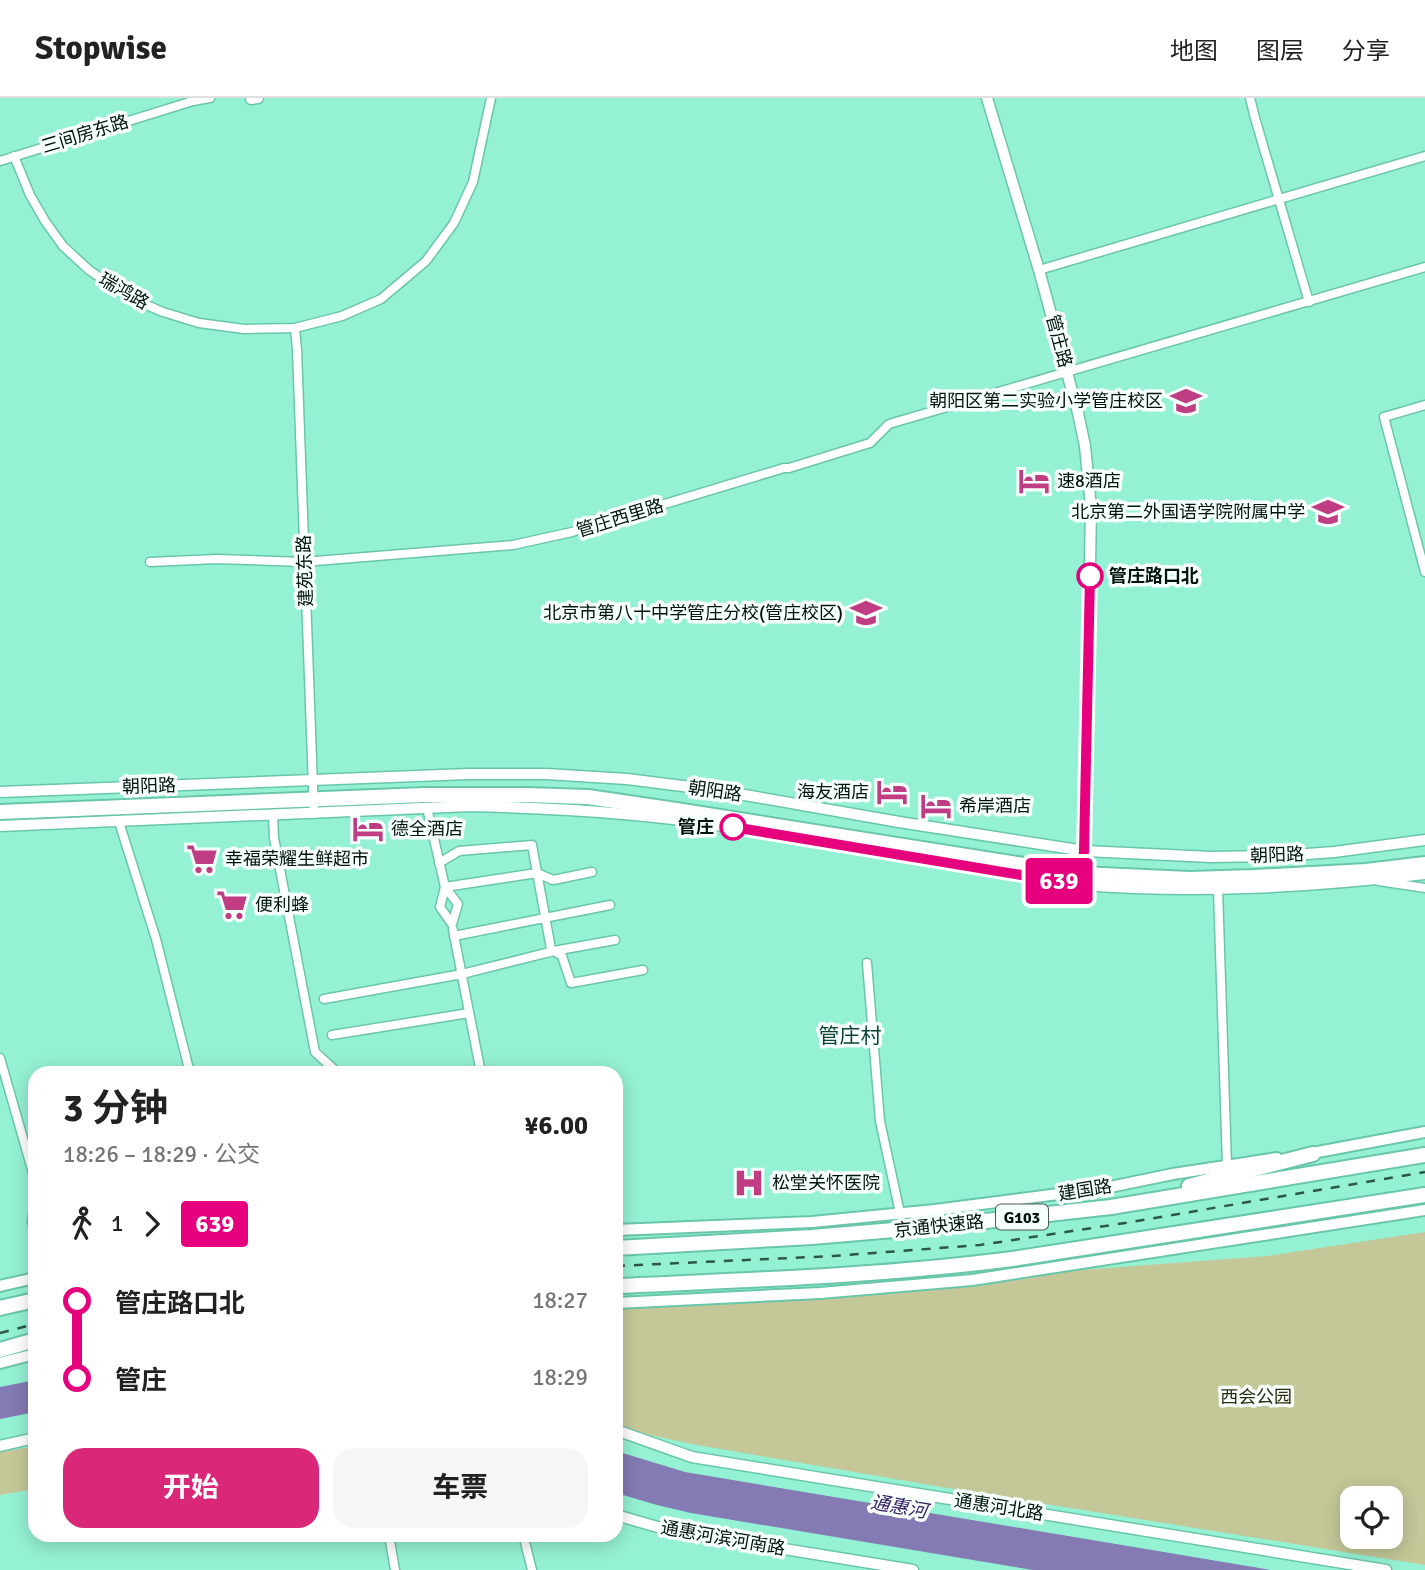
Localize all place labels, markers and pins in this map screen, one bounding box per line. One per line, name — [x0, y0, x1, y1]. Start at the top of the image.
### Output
school or university icon: 朝阳区第二实验小学管庄校区 — [1169, 384, 1203, 418]
place label: 朝阳区第二实验小学管庄校区 — [929, 390, 1163, 412]
hotel icon: 速8酒店 — [1017, 464, 1051, 498]
place label: 速8酒店 — [1057, 470, 1121, 492]
school or university icon: 北京第二外国语学院附属中学 — [1311, 495, 1345, 529]
place label: 北京第二外国语学院附属中学 — [1071, 501, 1305, 523]
marker: 管庄路口北 — [1077, 563, 1103, 589]
place label: 管庄路口北 — [1109, 565, 1199, 587]
school or university icon: 北京市第八十中学管庄分校(管庄校区) — [849, 596, 883, 630]
place label: 北京市第八十中学管庄分校(管庄校区) — [543, 602, 843, 624]
hotel icon: 海友酒店 — [875, 775, 909, 809]
place label: 海友酒店 — [797, 781, 869, 803]
hotel icon: 希岸酒店 — [919, 789, 953, 823]
place label: 希岸酒店 — [959, 795, 1031, 817]
hotel icon: 德全酒店 — [351, 812, 385, 846]
marker: 管庄 — [720, 814, 746, 840]
place label: 管庄 — [678, 816, 714, 838]
place label: 德全酒店 — [391, 818, 463, 840]
supermarket icon: 幸福荣耀生鲜超市 — [185, 842, 219, 876]
place label: 幸福荣耀生鲜超市 — [225, 848, 369, 870]
supermarket icon: 便利蜂 — [215, 888, 249, 922]
place label: 便利蜂 — [255, 894, 309, 916]
hospital icon: 松堂关怀医院 — [732, 1166, 766, 1200]
place label: 松堂关怀医院 — [772, 1172, 880, 1194]

